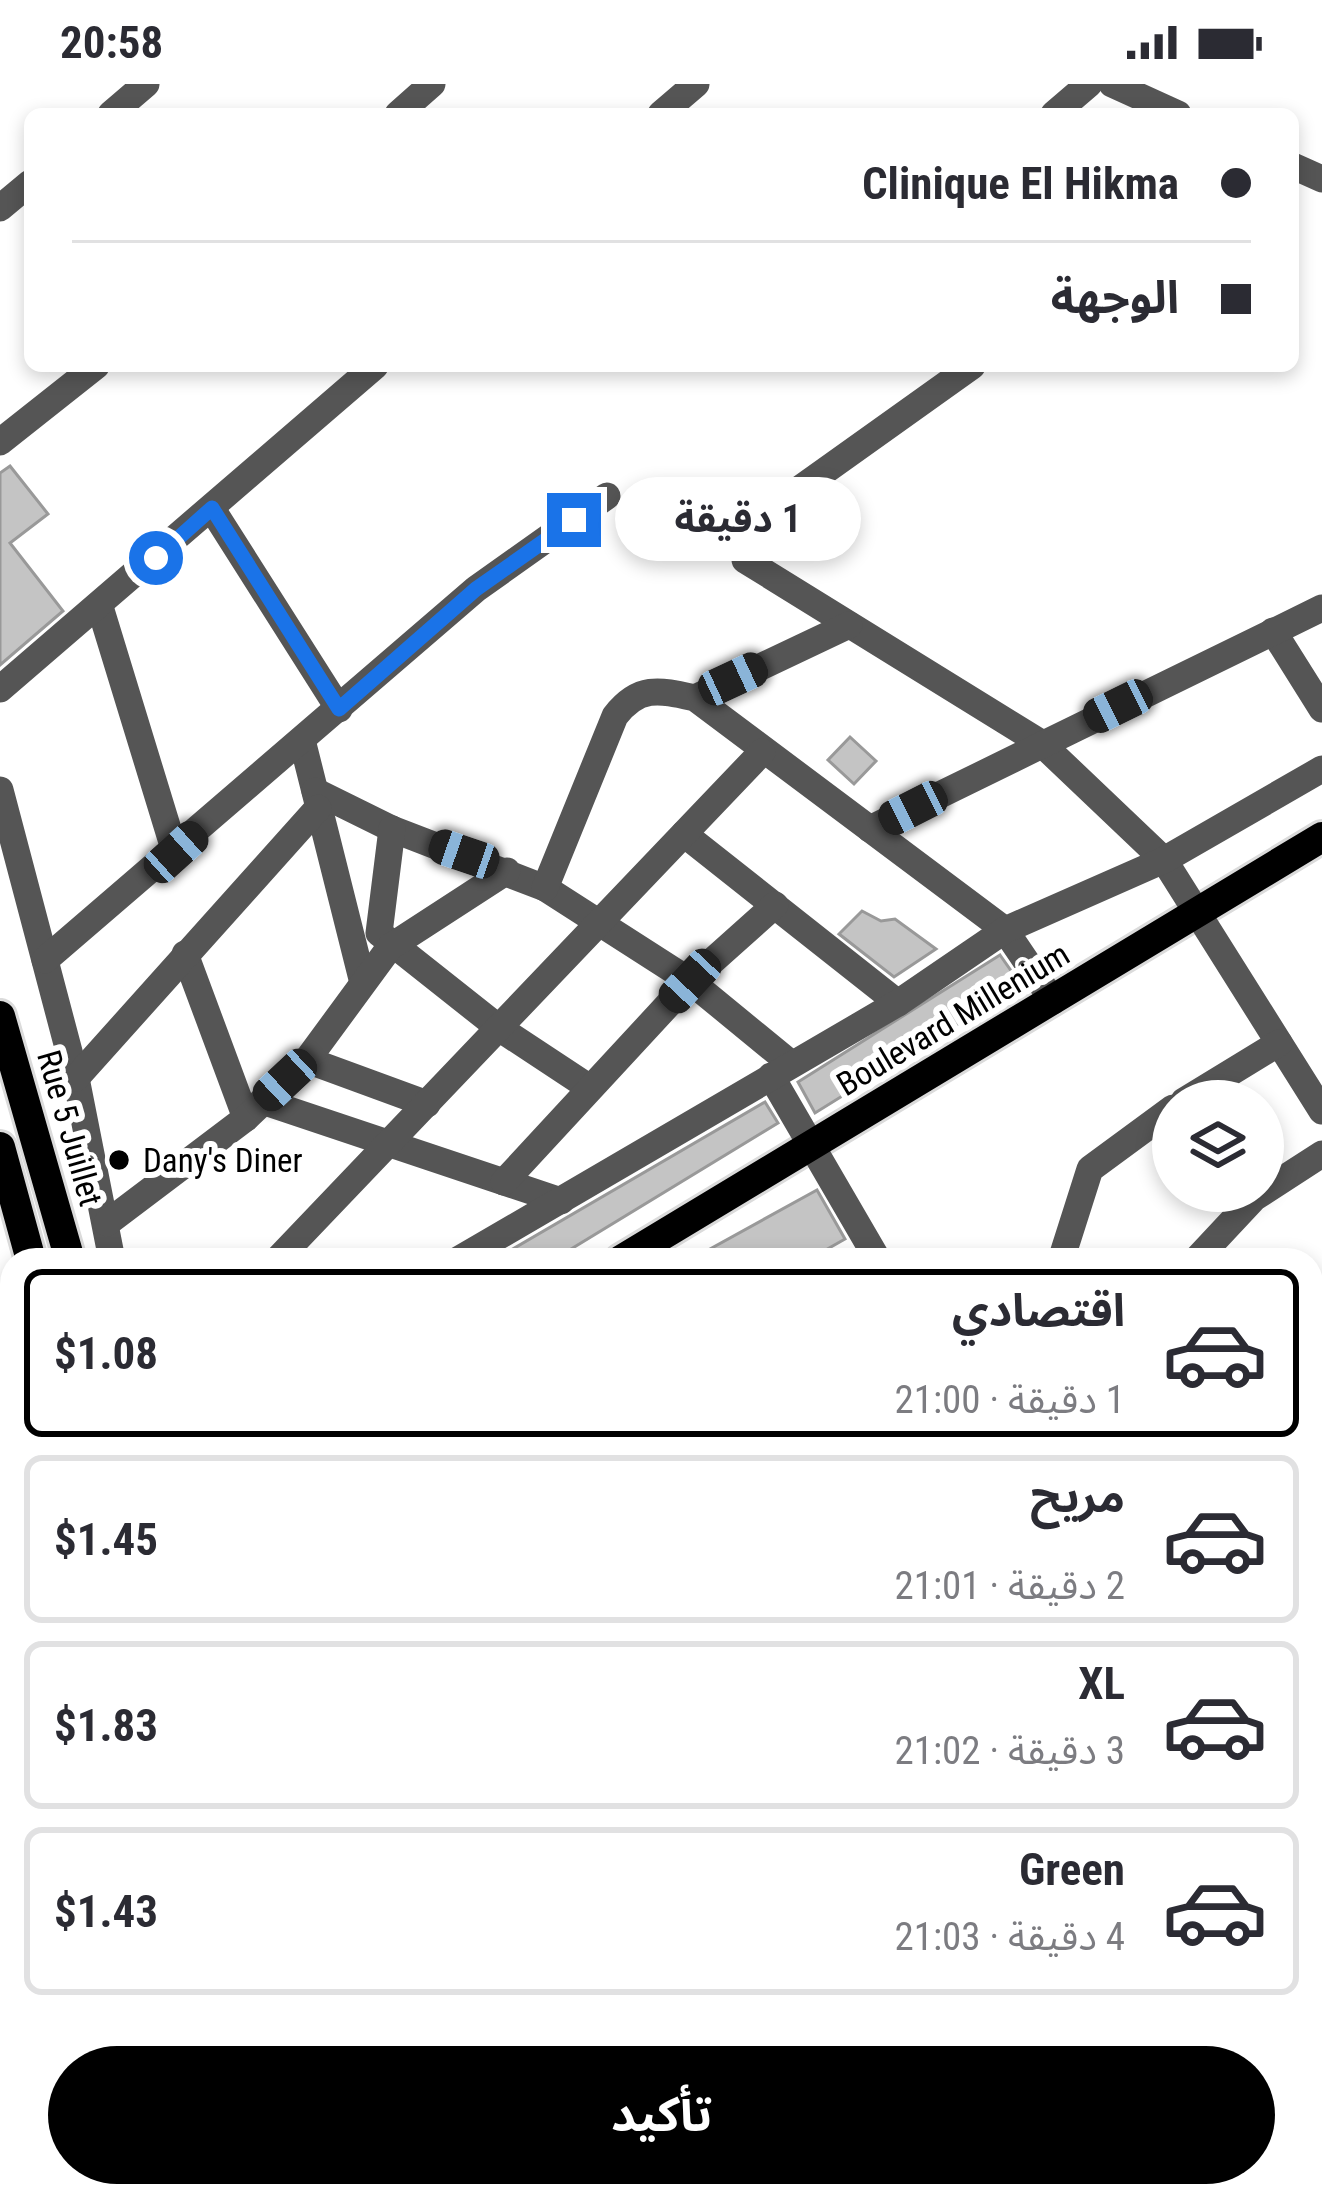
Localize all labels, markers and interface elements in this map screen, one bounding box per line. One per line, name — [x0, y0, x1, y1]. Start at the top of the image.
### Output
text: 20:58 — [60, 16, 163, 69]
text: Clinique El Hikma — [862, 157, 1179, 210]
text: الوجهة — [1051, 271, 1179, 324]
callout: 1 دقيقة — [616, 478, 862, 562]
route end — [547, 493, 601, 547]
text: 1 دقيقة — [675, 496, 801, 542]
route start — [129, 531, 183, 585]
car — [693, 647, 773, 711]
car — [1078, 674, 1158, 738]
car — [873, 776, 953, 840]
car — [137, 815, 215, 889]
car — [424, 825, 504, 883]
street label: Boulevard Millenium — [830, 934, 1076, 1104]
car — [652, 942, 728, 1020]
car — [246, 1042, 324, 1118]
street label: Rue 5 Juillet — [29, 1046, 111, 1210]
map controls — [1152, 1080, 1284, 1212]
button: layers — [1152, 1080, 1284, 1212]
place label: Dany's Diner — [143, 1141, 303, 1180]
marker: Dany's Diner — [106, 1147, 132, 1173]
text: اقتصادي — [952, 1284, 1125, 1337]
icon: car — [1161, 1299, 1269, 1407]
text: $1.08 — [54, 1327, 158, 1380]
text: 1 دقيقة · 21:00 — [894, 1377, 1125, 1423]
text: مريح — [1030, 1470, 1125, 1523]
icon: car — [1161, 1485, 1269, 1593]
text: $1.45 — [54, 1513, 158, 1566]
text: 2 دقيقة · 21:01 — [894, 1563, 1125, 1609]
text: XL — [1078, 1657, 1125, 1710]
icon: car — [1161, 1671, 1269, 1779]
text: $1.83 — [54, 1699, 158, 1752]
text: 3 دقيقة · 21:02 — [894, 1728, 1125, 1774]
text: Green — [1019, 1843, 1125, 1896]
icon: car — [1161, 1857, 1269, 1965]
text: $1.43 — [54, 1885, 158, 1938]
text: 4 دقيقة · 21:03 — [894, 1914, 1125, 1960]
button: تأكيد — [48, 2046, 1275, 2184]

